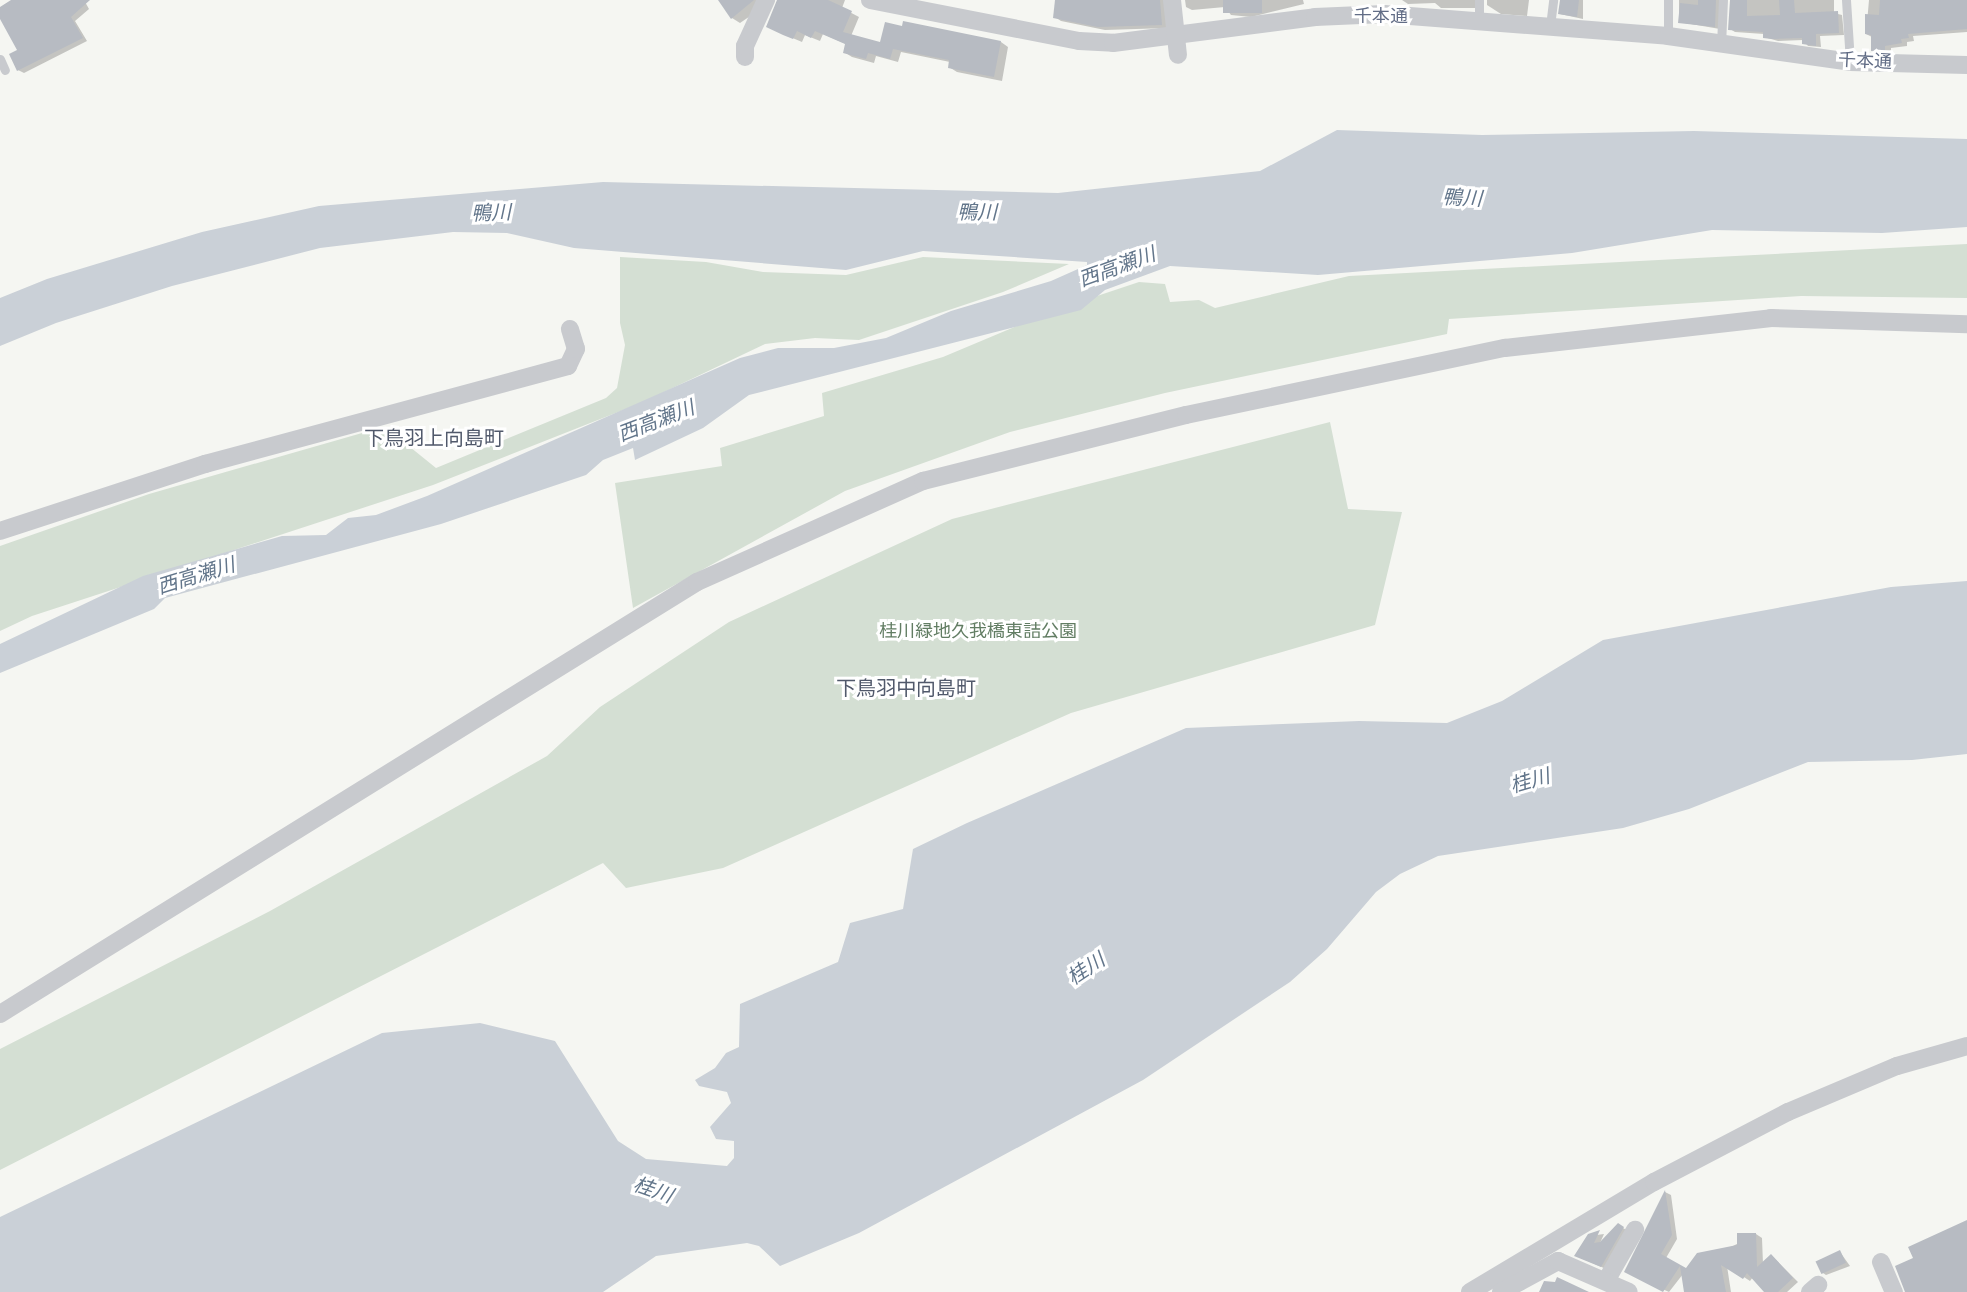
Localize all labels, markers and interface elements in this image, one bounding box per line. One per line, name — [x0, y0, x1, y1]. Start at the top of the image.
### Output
street label: 千本通 — [1354, 5, 1408, 27]
street label: 千本通 — [1837, 49, 1893, 73]
water label: 鴨川 — [1441, 185, 1483, 211]
water label: 鴨川 — [471, 200, 511, 226]
water label: 鴨川 — [957, 200, 997, 224]
water label: 西高瀬川 — [1075, 242, 1159, 292]
water label: 西高瀬川 — [614, 395, 698, 447]
district label: 下鳥羽上向島町 — [364, 426, 504, 450]
water label: 西高瀬川 — [154, 553, 238, 599]
park label: 桂川緑地久我橋東詰公園 — [879, 620, 1077, 642]
district label: 下鳥羽中向島町 — [836, 676, 976, 700]
water label: 桂川 — [1507, 764, 1553, 798]
water label: 桂川 — [1063, 948, 1109, 990]
water label: 桂川 — [630, 1172, 676, 1208]

